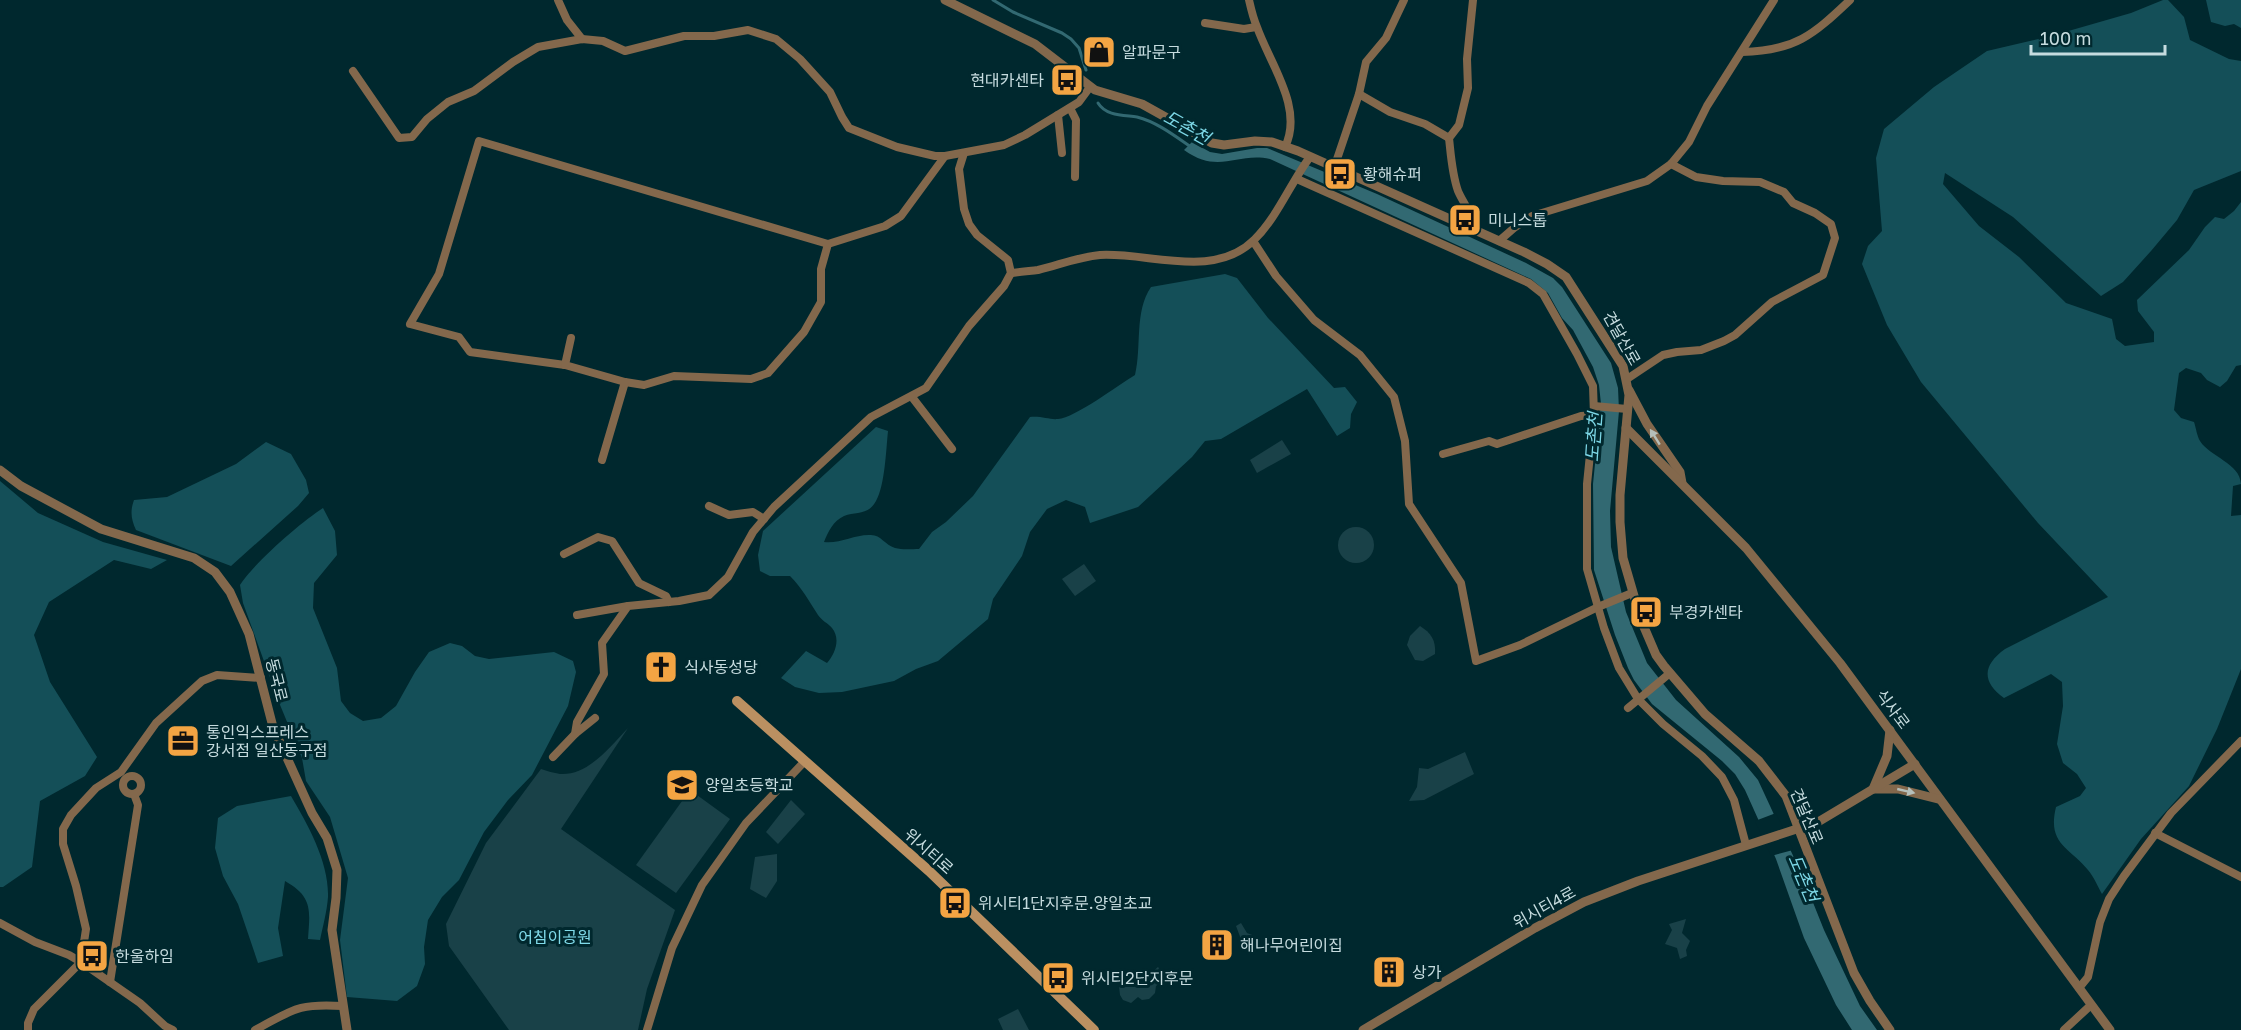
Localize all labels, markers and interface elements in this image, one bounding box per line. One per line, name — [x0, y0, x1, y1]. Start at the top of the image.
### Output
scale bar — [2031, 18, 2164, 56]
text: 100 m — [2040, 27, 2091, 49]
shop icon: 알파문구 — [1081, 34, 1117, 70]
place label: 알파문구 — [1122, 42, 1181, 62]
bus stop icon: 현대카센타 — [1049, 62, 1085, 98]
place label: 현대카센타 — [970, 70, 1044, 90]
water label: 도촌천 — [1160, 105, 1216, 150]
bus stop icon: 황해슈퍼 — [1322, 156, 1358, 192]
place label: 황해슈퍼 — [1363, 164, 1422, 184]
bus stop icon: 미니스톱 — [1447, 202, 1483, 238]
place label: 미니스톱 — [1488, 210, 1547, 230]
street label: 견달산로 — [1599, 307, 1645, 369]
water label: 도촌천 — [1580, 409, 1606, 463]
one-way arrow — [1649, 429, 1660, 445]
bus stop icon: 부경카센타 — [1628, 594, 1664, 630]
place label: 부경카센타 — [1669, 602, 1743, 622]
church icon: 식사동성당 — [643, 649, 679, 685]
street label: 동국로 — [262, 656, 292, 704]
place label: 식사동성당 — [684, 657, 758, 677]
street label: 식사로 — [1872, 685, 1914, 733]
place label: 통인익스프레스 강서점 일산동구점 — [206, 722, 328, 760]
office icon: 통인익스프레스 강서점 일산동구점 — [165, 723, 201, 759]
school or university icon: 양일초등학교 — [664, 767, 700, 803]
place label: 양일초등학교 — [705, 775, 793, 795]
street label: 견달산로 — [1786, 785, 1828, 847]
one-way arrow — [1896, 786, 1915, 796]
street label: 위시티로 — [900, 824, 958, 878]
water label: 도촌천 — [1784, 851, 1825, 907]
street label: 위시티4로 — [1509, 881, 1579, 932]
bus stop icon: 위시티1단지후문.양일초교 — [937, 885, 973, 921]
place label: 위시티1단지후문.양일초교 — [978, 893, 1152, 913]
park label: 어침이공원 — [518, 927, 592, 947]
building icon: 해나무어린이집 — [1199, 927, 1235, 963]
place label: 해나무어린이집 — [1240, 935, 1343, 955]
bus stop icon: 한울하임 — [74, 938, 110, 974]
place label: 한울하임 — [115, 946, 174, 966]
building icon: 상가 — [1371, 954, 1407, 990]
bus stop icon: 위시티2단지후문 — [1040, 960, 1076, 996]
place label: 상가 — [1412, 962, 1442, 982]
place label: 위시티2단지후문 — [1081, 968, 1194, 988]

